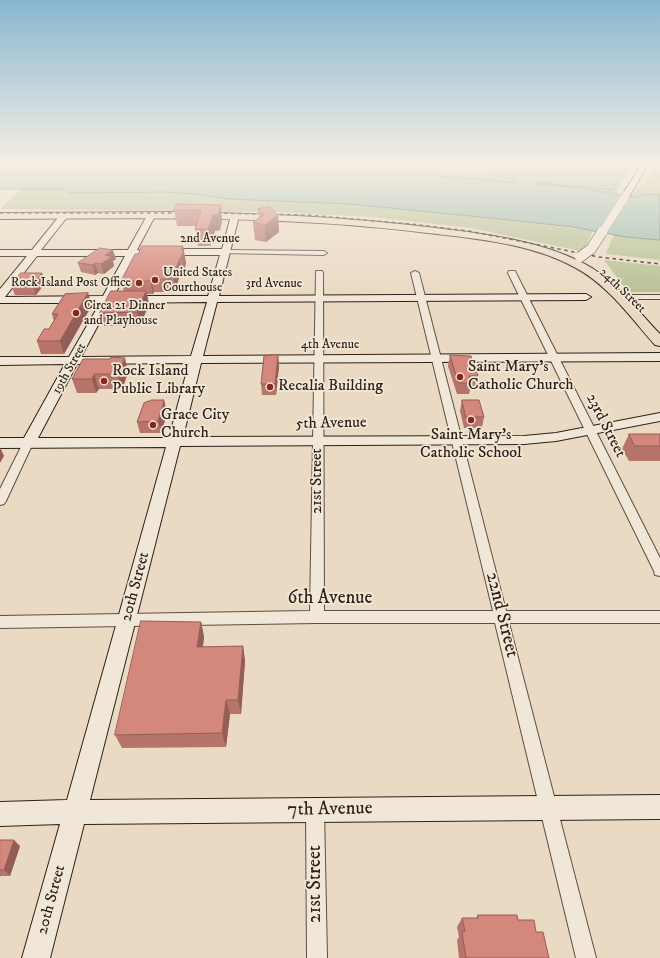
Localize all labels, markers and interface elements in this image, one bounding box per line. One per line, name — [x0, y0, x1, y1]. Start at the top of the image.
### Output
street label: 2nd Avenue — [180, 231, 240, 247]
place label: United States Courthouse — [163, 265, 232, 296]
street label: 24th Street — [596, 265, 648, 317]
place label: Rock Island Post Office — [11, 275, 131, 291]
marker: United States Courthouse — [150, 275, 160, 285]
street label: 3rd Avenue — [246, 276, 302, 292]
marker: Rock Island Post Office — [134, 278, 144, 288]
place label: Circa 21 Dinner and Playhouse — [84, 298, 165, 329]
marker: Circa 21 Dinner and Playhouse — [71, 308, 81, 318]
street label: 4th Avenue — [301, 337, 359, 353]
street label: 19th Street — [50, 341, 90, 397]
place label: Saint Mary's Catholic Church — [468, 358, 574, 396]
place label: Rock Island Public Library — [112, 362, 205, 400]
marker: Saint Mary's Catholic Church — [455, 372, 465, 382]
marker: Rock Island Public Library — [99, 376, 109, 386]
place label: Recalia Building — [278, 377, 383, 397]
marker: Recalia Building — [265, 382, 275, 392]
street label: 23rd Street — [581, 391, 629, 461]
place label: Grace City Church — [161, 406, 229, 444]
street label: 5th Avenue — [295, 414, 367, 434]
marker: Saint Mary's Catholic School — [466, 415, 476, 425]
marker: Grace City Church — [148, 420, 158, 430]
place label: Saint Mary's Catholic School — [420, 426, 522, 464]
street label: 21st Street — [308, 448, 328, 514]
street label: 20th Street — [118, 550, 154, 624]
street label: 22nd Street — [479, 570, 523, 660]
street label: 6th Avenue — [288, 588, 372, 610]
street label: 7th Avenue — [287, 798, 373, 822]
street label: 21st Street — [305, 845, 327, 923]
street label: 20th Street — [34, 863, 70, 937]

